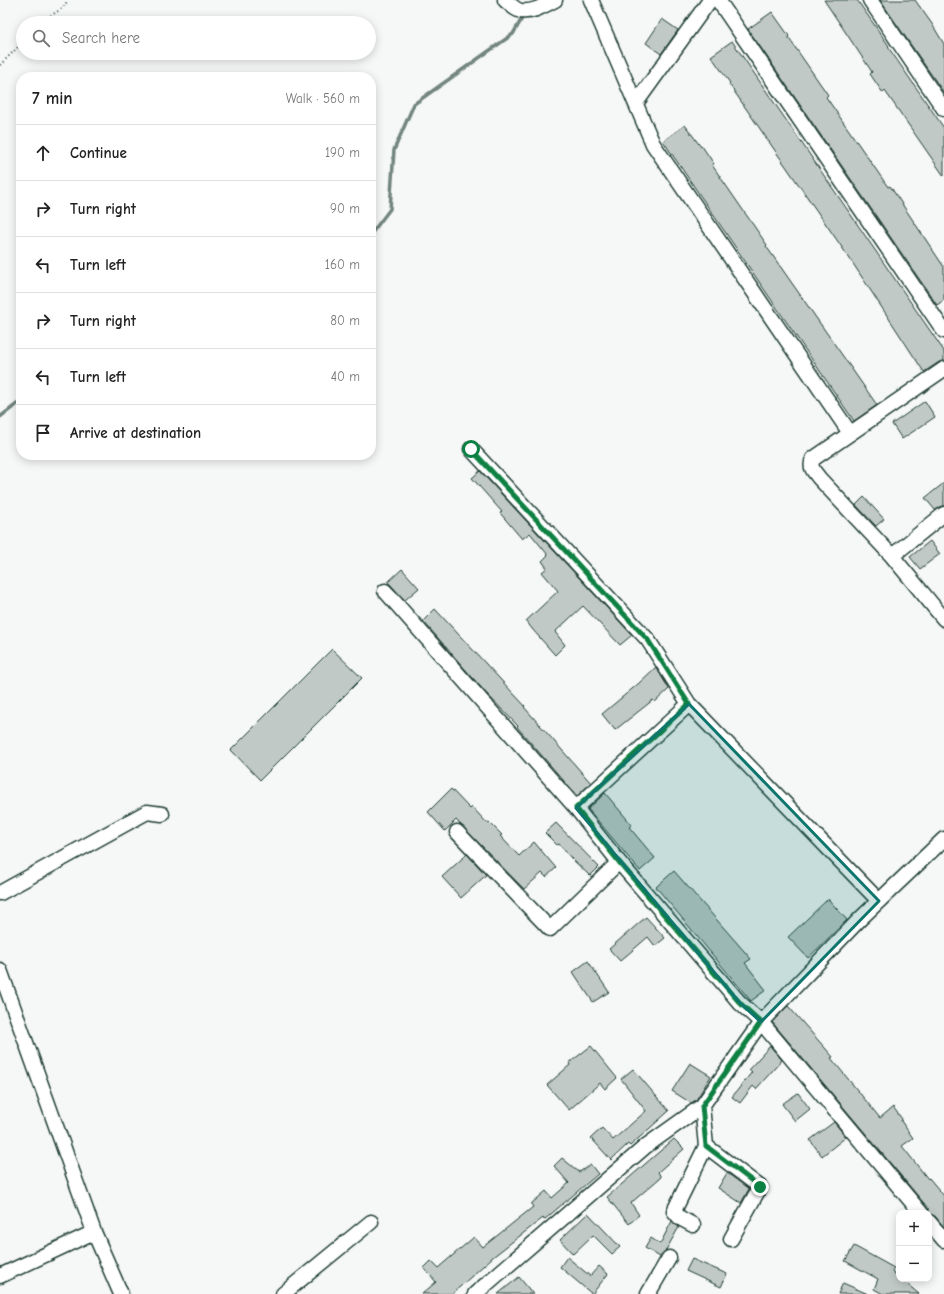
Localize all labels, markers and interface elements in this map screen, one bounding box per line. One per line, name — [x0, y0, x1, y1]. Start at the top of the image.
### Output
search box — [16, 16, 376, 60]
icon: search — [30, 27, 52, 49]
text: Search here — [62, 29, 140, 47]
text: 7 min — [32, 89, 73, 108]
text: Walk · 560 m — [286, 91, 360, 106]
icon: ahead — [32, 142, 54, 164]
text: Continue — [70, 144, 127, 162]
text: 190 m — [325, 145, 360, 160]
icon: right — [32, 198, 54, 220]
text: Turn right — [70, 200, 136, 218]
text: 90 m — [330, 201, 360, 216]
icon: left — [32, 254, 54, 276]
text: Turn left — [70, 256, 126, 274]
text: 160 m — [325, 257, 360, 272]
icon: right — [32, 310, 54, 332]
text: Turn right — [70, 312, 136, 330]
text: 80 m — [330, 313, 360, 328]
icon: left — [32, 366, 54, 388]
text: Turn left — [70, 368, 126, 386]
text: 40 m — [331, 369, 360, 384]
icon: arrive — [32, 422, 54, 444]
text: Arrive at destination — [70, 424, 201, 442]
route start — [462, 440, 480, 458]
route end — [751, 1178, 769, 1196]
map controls — [896, 1210, 932, 1282]
button: + — [896, 1210, 932, 1246]
button: − — [896, 1246, 932, 1282]

